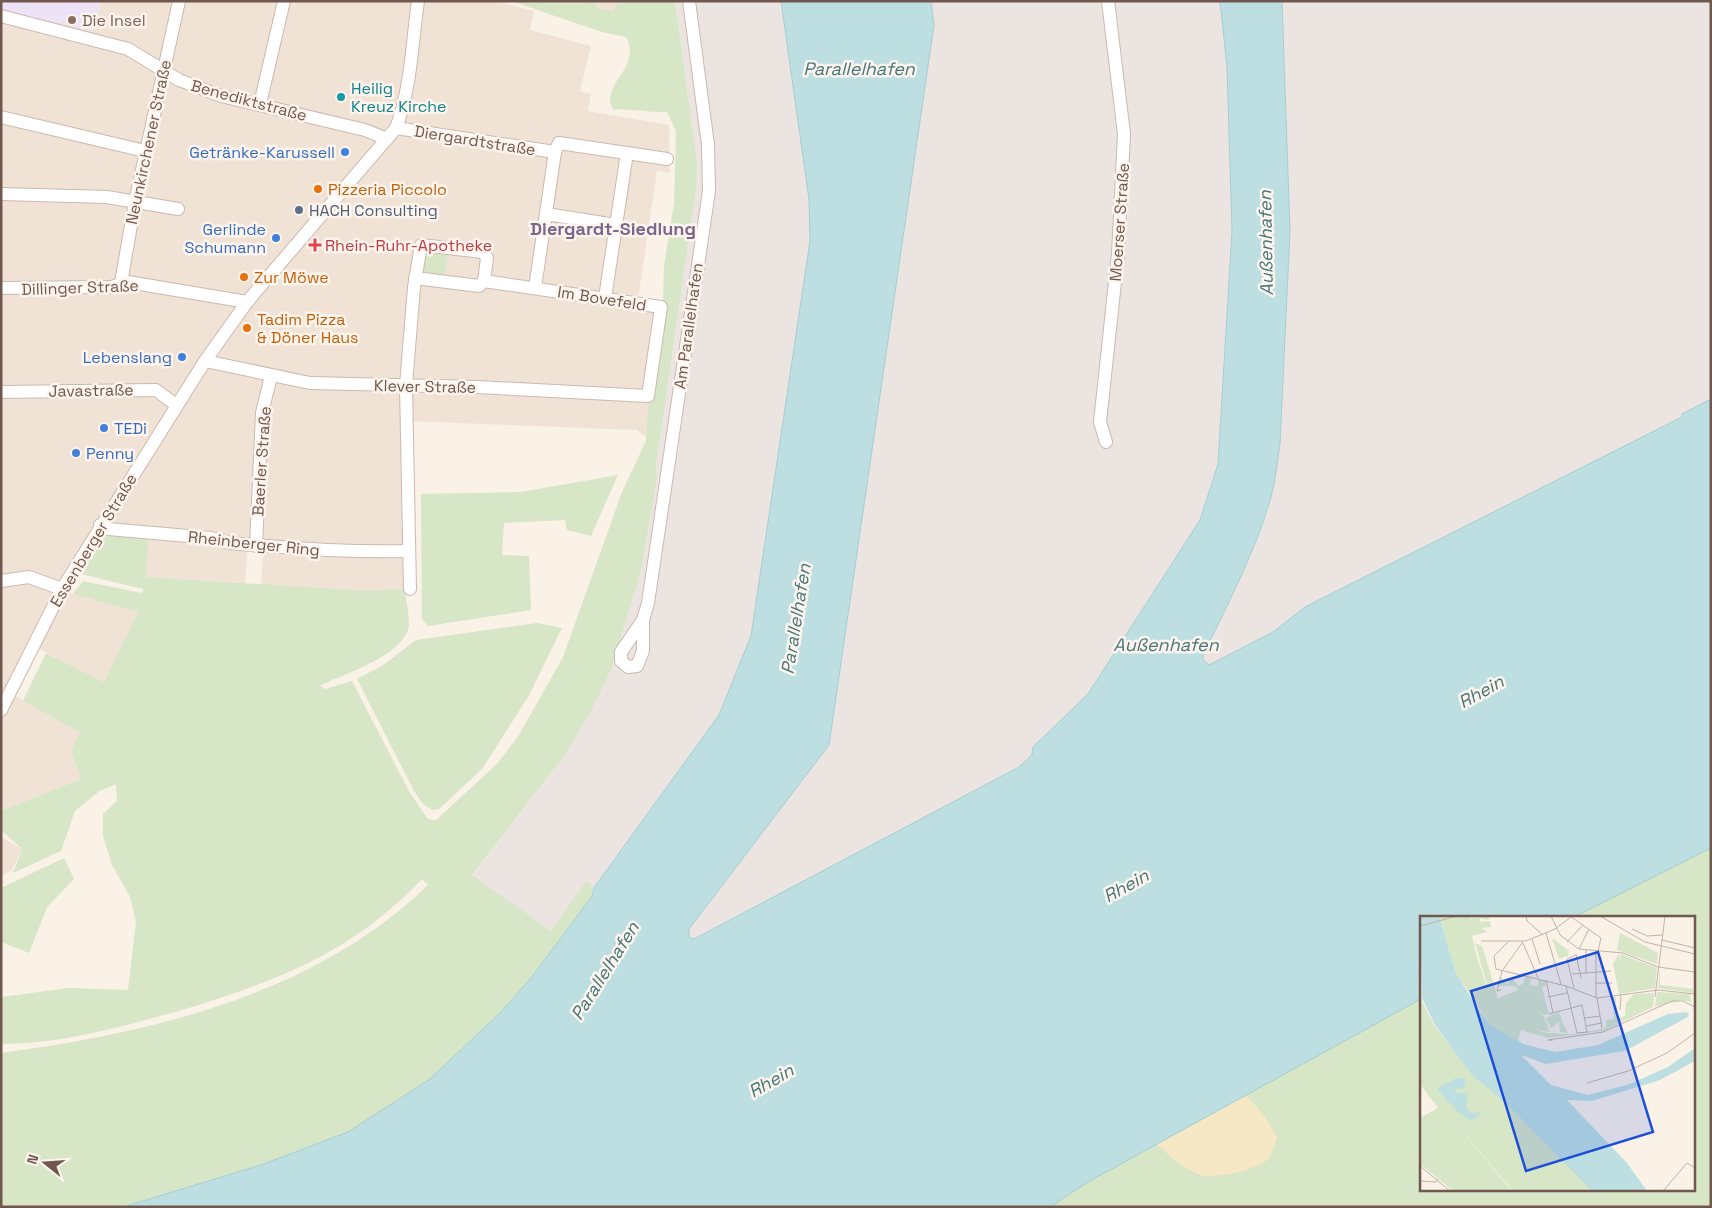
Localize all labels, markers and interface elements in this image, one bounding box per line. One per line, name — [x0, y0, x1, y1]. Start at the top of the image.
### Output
place label: Die Insel — [82, 10, 146, 31]
marker: Die Insel — [66, 14, 78, 26]
water label: Parallelhafen — [803, 57, 916, 80]
street label: Neunkirchener Straße — [121, 58, 176, 226]
street label: Benediktstraße — [188, 75, 309, 126]
place label: Heilig Kreuz Kirche — [351, 78, 447, 117]
marker: Heilig Kreuz Kirche — [335, 91, 347, 103]
street label: Diergardtstraße — [413, 121, 537, 160]
place label: Getränke-Karussell — [189, 142, 335, 163]
marker: Getränke-Karussell — [339, 146, 351, 158]
street label: Moerser Straße — [1105, 162, 1134, 282]
place label: Pizzeria Piccolo — [328, 179, 447, 200]
marker: Pizzeria Piccolo — [312, 183, 324, 195]
water label: Außenhafen — [1253, 189, 1278, 296]
place label: HACH Consulting — [309, 200, 438, 221]
marker: HACH Consulting — [293, 204, 305, 216]
district label: Diergardt-Siedlung — [530, 217, 696, 240]
place label: Gerlinde Schumann — [185, 219, 266, 258]
marker: Gerlinde Schumann — [270, 232, 282, 244]
place label: Rhein-Ruhr-Apotheke — [325, 235, 492, 256]
marker: Rhein-Ruhr-Apotheke — [309, 239, 321, 251]
street label: Am Parallelhafen — [669, 262, 708, 391]
place label: Zur Möwe — [254, 267, 329, 288]
marker: Zur Möwe — [238, 271, 250, 283]
street label: Dillinger Straße — [21, 275, 139, 300]
street label: Im Bovefeld — [556, 281, 648, 316]
place label: Tadim Pizza & Döner Haus — [257, 309, 358, 348]
marker: Tadim Pizza & Döner Haus — [241, 322, 253, 334]
place label: Lebenslang — [83, 347, 172, 368]
marker: Lebenslang — [176, 351, 188, 363]
street label: Klever Straße — [374, 375, 476, 398]
street label: Javastraße — [48, 379, 134, 402]
street label: Baerler Straße — [247, 405, 276, 517]
place label: TEDi — [114, 418, 147, 439]
marker: TEDi — [98, 422, 110, 434]
place label: Penny — [86, 443, 134, 464]
marker: Penny — [70, 447, 82, 459]
street label: Essenberger Straße — [45, 470, 142, 611]
street label: Rheinberger Ring — [187, 526, 321, 561]
water label: Parallelhafen — [775, 561, 816, 676]
water label: Außenhafen — [1113, 633, 1220, 656]
water label: Rhein — [1454, 669, 1508, 713]
water label: Rhein — [1099, 863, 1153, 907]
water label: Parallelhafen — [565, 916, 644, 1024]
inset map — [1420, 916, 1694, 1190]
water label: Rhein — [744, 1058, 798, 1103]
north arrow — [20, 1138, 70, 1188]
text: N — [23, 1152, 43, 1166]

